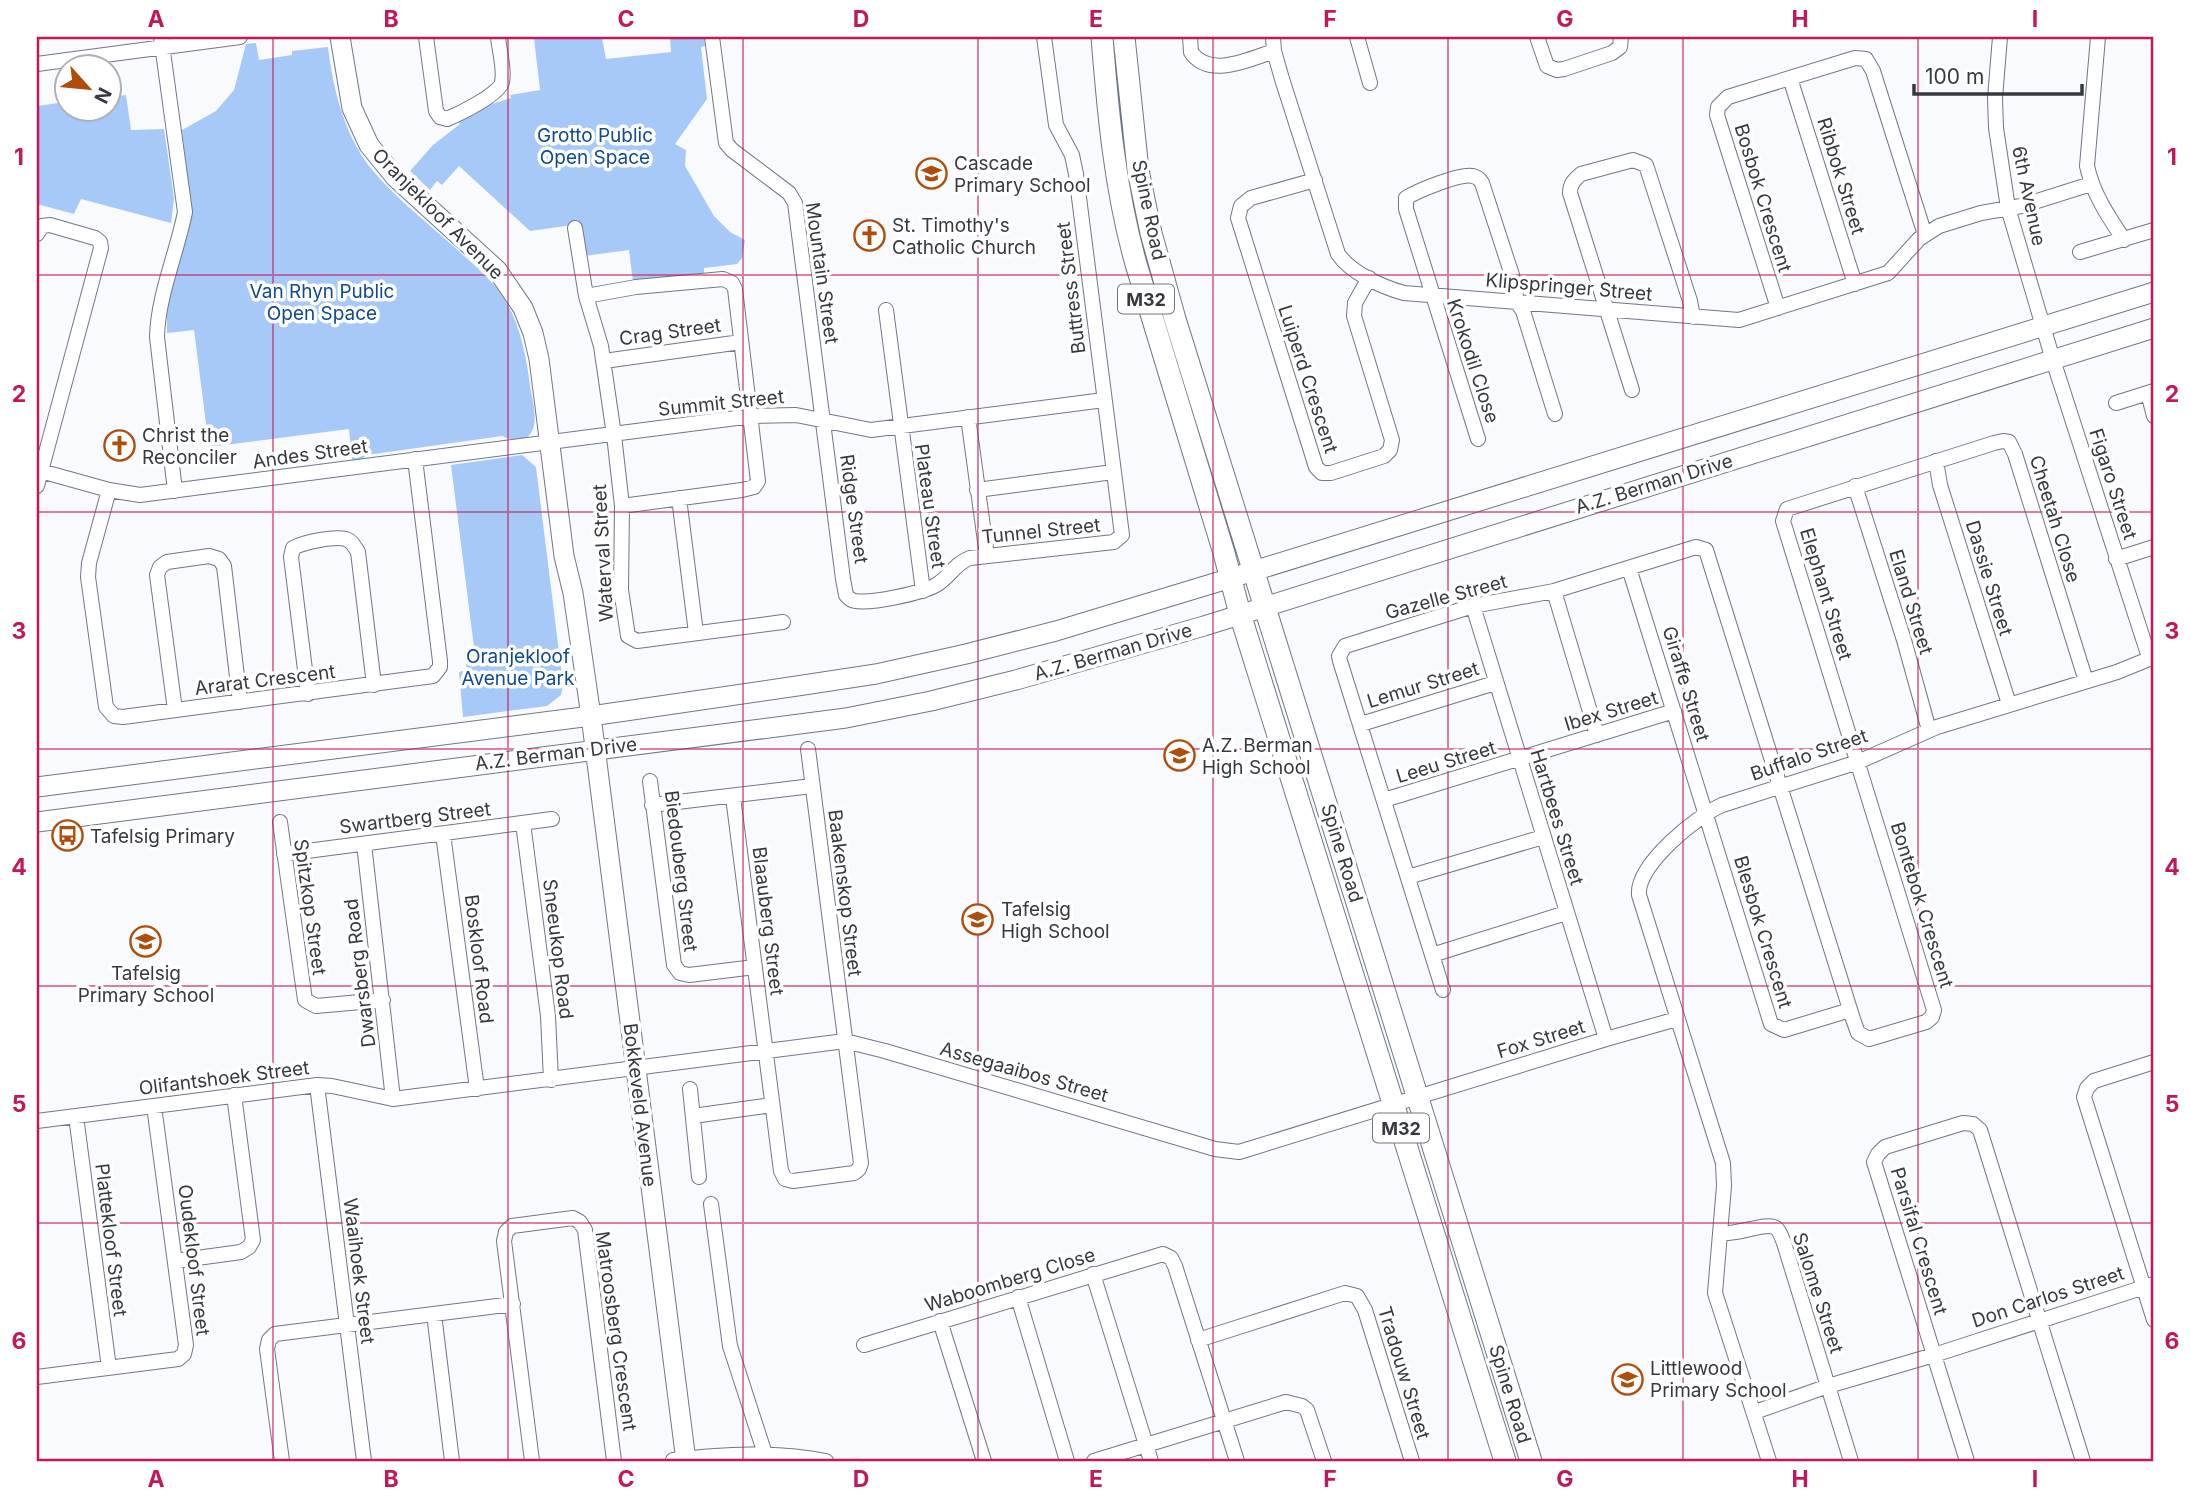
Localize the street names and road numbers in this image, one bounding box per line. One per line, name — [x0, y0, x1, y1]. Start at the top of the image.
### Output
street label: Ribbok Street — [1812, 115, 1870, 237]
street label: Bosbok Crescent — [1730, 121, 1796, 275]
street label: Oranjekloof Avenue — [368, 144, 508, 284]
street label: 6th Avenue — [2007, 144, 2051, 248]
street label: Spine Road — [1127, 158, 1171, 262]
street label: Mountain Street — [801, 201, 843, 345]
street label: Buttress Street — [1052, 221, 1090, 355]
street label: Klipspringer Street — [1485, 268, 1653, 306]
road number: M32 — [1118, 284, 1174, 314]
street label: Krokodil Close — [1442, 296, 1504, 426]
street label: Luiperd Crescent — [1273, 302, 1343, 456]
street label: Crag Street — [618, 313, 722, 351]
street label: Summit Street — [657, 385, 785, 421]
street label: Figaro Street — [2084, 426, 2142, 542]
street label: Andes Street — [251, 435, 369, 473]
street label: Plateau Street — [910, 442, 950, 570]
street label: A.Z. Berman Drive — [1573, 449, 1735, 519]
street label: Ridge Street — [835, 453, 873, 565]
street label: Cheetah Close — [2025, 453, 2085, 585]
street label: Waterval Street — [588, 484, 618, 622]
street label: Tunnel Street — [981, 513, 1101, 549]
street label: Dassie Street — [1961, 518, 2017, 638]
street label: Elephant Street — [1795, 525, 1857, 663]
street label: Eland Street — [1884, 547, 1938, 657]
street label: Gazelle Street — [1382, 570, 1510, 624]
street label: A.Z. Berman Drive — [1031, 618, 1195, 686]
street label: Giraffe Street — [1658, 624, 1714, 744]
street label: Lemur Street — [1364, 657, 1482, 713]
street label: Ararat Crescent — [193, 660, 337, 700]
street label: Ibex Street — [1561, 686, 1661, 736]
street label: Buffalo Street — [1747, 724, 1871, 786]
street label: A.Z. Berman Drive — [474, 733, 638, 775]
street label: Leeu Street — [1393, 736, 1499, 788]
street label: Hartbees Street — [1525, 746, 1589, 888]
street label: Biedouberg Street — [660, 789, 702, 953]
street label: Swartberg Street — [338, 797, 492, 839]
street label: Spine Road — [1316, 801, 1368, 905]
street label: Baakenskop Street — [823, 808, 867, 978]
street label: Bontebok Crescent — [1886, 819, 1958, 991]
street label: Spitzkop Street — [289, 838, 331, 976]
street label: Blaauberg Street — [747, 845, 789, 997]
street label: Blesbok Crescent — [1729, 853, 1797, 1011]
street label: Sneeukop Road — [538, 878, 578, 1020]
street label: Boskloof Road — [460, 893, 498, 1025]
street label: Dwarsberg Road — [339, 897, 381, 1049]
street label: Fox Street — [1494, 1015, 1588, 1063]
street label: Bokkeveld Avenue — [619, 1022, 661, 1188]
street label: Assegaaibos Street — [937, 1037, 1111, 1107]
street label: Olifantshoek Street — [137, 1056, 311, 1100]
road number: M32 — [1373, 1114, 1429, 1142]
street label: Plattekloof Street — [90, 1162, 132, 1318]
street label: Parsifal Crescent — [1886, 1164, 1952, 1318]
street label: Oudekloof Street — [173, 1183, 215, 1337]
street label: Waaihoek Street — [339, 1197, 379, 1345]
street label: Matroosberg Crescent — [591, 1230, 641, 1432]
street label: Salome Street — [1788, 1230, 1848, 1356]
street label: Waboomberg Close — [922, 1243, 1098, 1317]
street label: Don Carlos Street — [1969, 1262, 2127, 1332]
street label: Tradouw Street — [1373, 1304, 1435, 1442]
street label: Spine Road — [1484, 1342, 1536, 1446]

